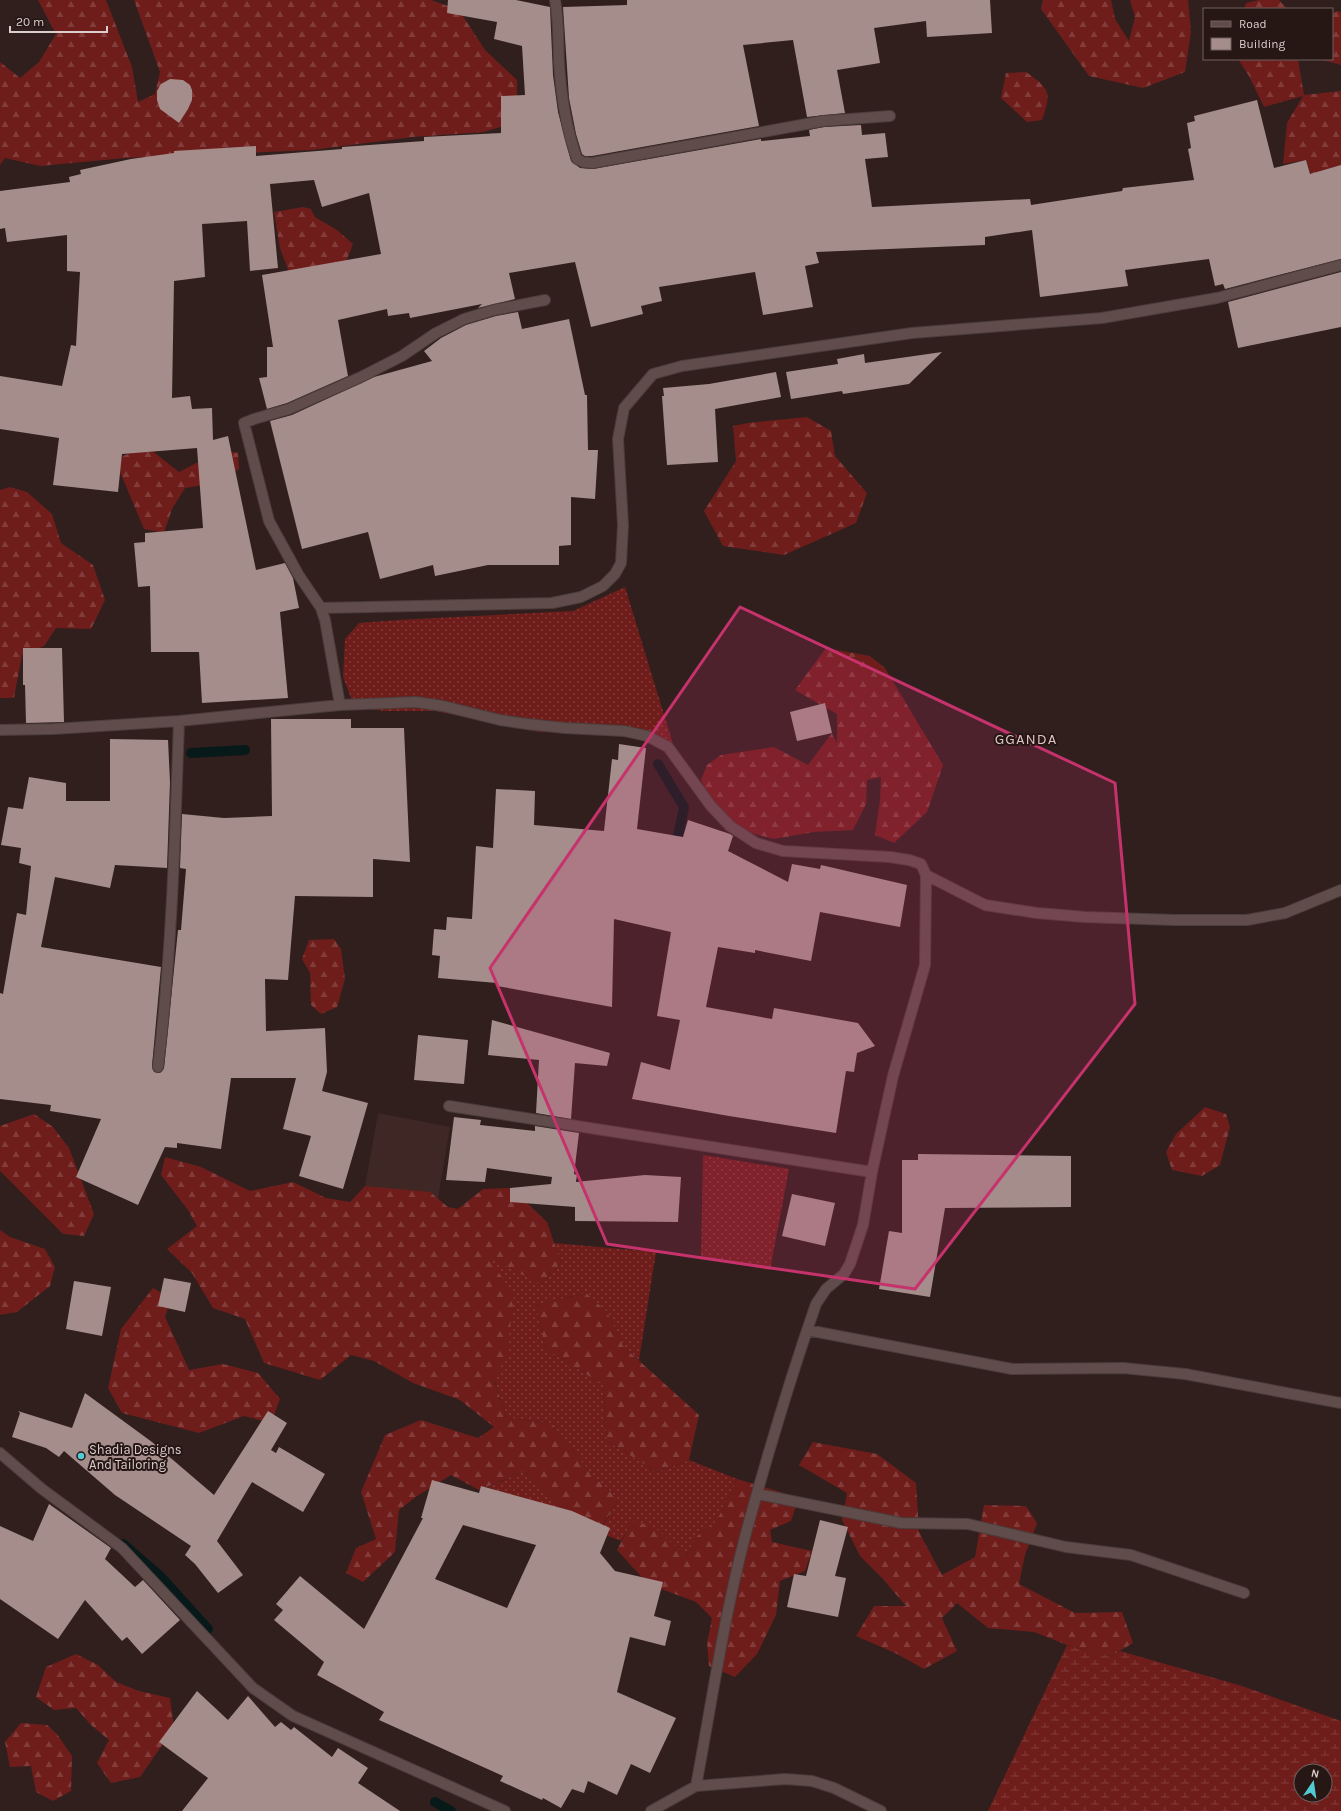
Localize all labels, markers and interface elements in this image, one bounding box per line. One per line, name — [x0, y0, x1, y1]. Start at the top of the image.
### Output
scale bar — [10, 8, 107, 34]
legend — [1203, 8, 1333, 60]
text: 20 m — [16, 15, 44, 29]
text: Road — [1239, 17, 1267, 31]
text: Building — [1239, 37, 1286, 51]
district label: GGANDA — [995, 730, 1057, 748]
place label: Shadia Designs And Tailoring — [89, 1442, 182, 1472]
marker: Shadia Designs And Tailoring — [76, 1451, 86, 1461]
north arrow — [1293, 1763, 1333, 1803]
text: N — [1310, 1767, 1320, 1781]

